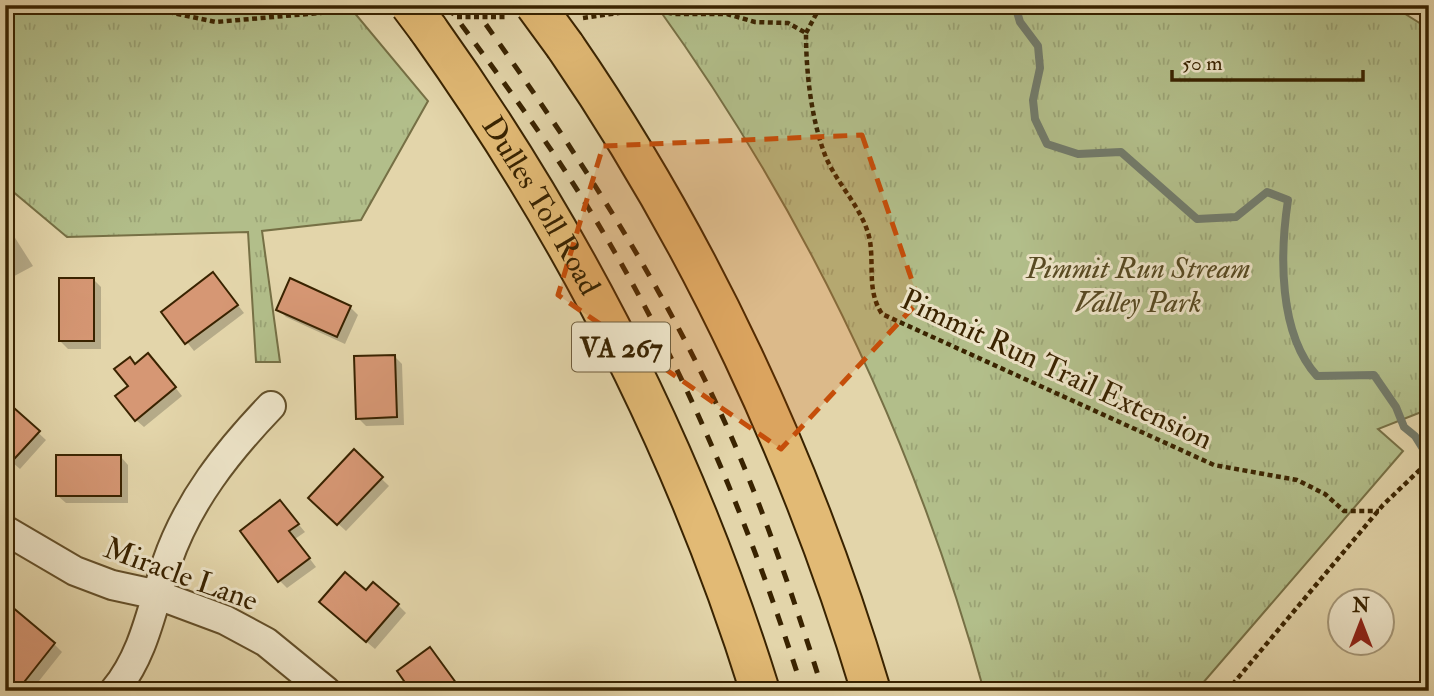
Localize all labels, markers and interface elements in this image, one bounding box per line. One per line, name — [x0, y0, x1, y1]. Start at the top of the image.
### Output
scale bar — [1172, 38, 1362, 82]
text: 50 m — [1182, 50, 1223, 77]
street label: Dulles Toll Road — [474, 109, 608, 302]
park label: Pimmit Run Stream Valley Park — [1025, 250, 1251, 321]
street label: Pimmit Run Trail Extension — [895, 281, 1218, 458]
road number: VA 267 — [572, 322, 670, 372]
street label: Miracle Lane — [99, 530, 263, 619]
north arrow — [1326, 588, 1396, 658]
text: N — [1351, 594, 1370, 618]

